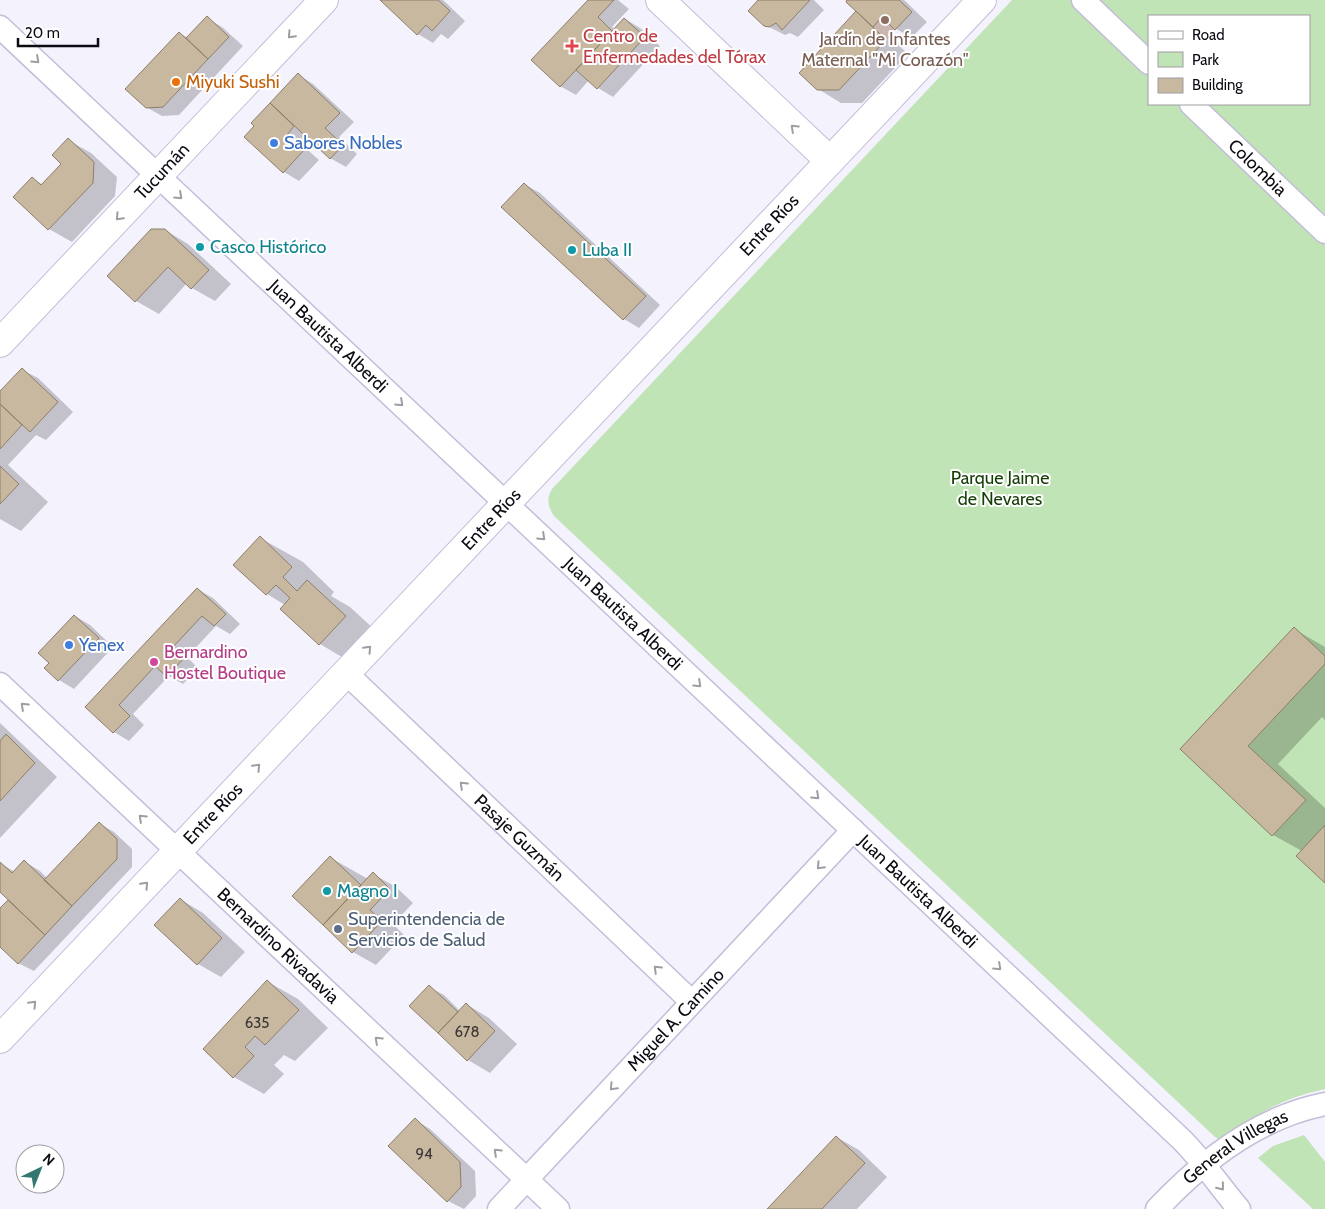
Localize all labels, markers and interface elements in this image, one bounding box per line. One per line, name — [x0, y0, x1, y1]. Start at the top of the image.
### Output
marker: Jardín de Infantes Maternal "Mi Corazón" — [879, 14, 891, 26]
scale bar — [18, 15, 98, 47]
legend — [1148, 15, 1310, 105]
text: 20 m — [25, 24, 60, 42]
place label: Centro de Enfermedades del Tórax — [583, 25, 767, 68]
text: Road — [1192, 26, 1225, 44]
place label: Jardín de Infantes Maternal "Mi Corazón" — [801, 28, 969, 71]
one-way arrow — [288, 30, 297, 39]
marker: Centro de Enfermedades del Tórax — [565, 39, 579, 53]
text: Park — [1192, 51, 1219, 69]
one-way arrow — [30, 54, 39, 63]
place label: Miyuki Sushi — [186, 71, 280, 93]
marker: Miyuki Sushi — [170, 76, 182, 88]
text: Building — [1192, 76, 1243, 94]
one-way arrow — [791, 124, 800, 133]
place label: Sabores Nobles — [284, 132, 402, 154]
street label: Colombia — [1224, 134, 1292, 201]
marker: Sabores Nobles — [268, 137, 280, 149]
street label: Tucumán — [130, 139, 194, 204]
one-way arrow — [174, 190, 183, 199]
street label: Entre Ríos — [735, 190, 804, 260]
one-way arrow — [116, 211, 125, 220]
place label: Casco Histórico — [210, 236, 326, 258]
place label: Luba II — [582, 239, 632, 261]
marker: Casco Histórico — [194, 241, 206, 253]
marker: Luba II — [566, 244, 578, 256]
street label: Juan Bautista Alberdi — [264, 274, 392, 397]
one-way arrow — [394, 397, 403, 406]
park label: Parque Jaime de Nevares — [951, 467, 1049, 510]
street label: Entre Ríos — [457, 484, 525, 555]
one-way arrow — [536, 531, 545, 540]
street label: Juan Bautista Alberdi — [558, 552, 687, 675]
place label: Yenex — [78, 634, 125, 656]
marker: Yenex — [63, 639, 75, 651]
place label: Bernardino Hostel Boutique — [164, 641, 286, 684]
one-way arrow — [362, 646, 371, 655]
marker: Bernardino Hostel Boutique — [148, 656, 160, 668]
one-way arrow — [693, 678, 702, 687]
one-way arrow — [20, 703, 29, 712]
one-way arrow — [251, 764, 260, 773]
street label: Entre Ríos — [179, 778, 247, 849]
one-way arrow — [460, 782, 469, 791]
street label: Pasaje Guzmán — [469, 790, 569, 886]
one-way arrow — [811, 790, 820, 799]
one-way arrow — [139, 815, 148, 824]
street label: Juan Bautista Alberdi — [853, 830, 982, 953]
one-way arrow — [817, 860, 826, 869]
place label: Magno I — [337, 880, 398, 902]
one-way arrow — [139, 882, 148, 891]
street label: Bernardino Rivadavia — [213, 883, 344, 1009]
marker: Magno I — [321, 885, 333, 897]
place label: Superintendencia de Servicios de Salud — [348, 908, 505, 951]
marker: Superintendencia de Servicios de Salud — [332, 923, 344, 935]
one-way arrow — [993, 961, 1002, 970]
street label: Miguel A. Camino — [623, 964, 729, 1076]
one-way arrow — [653, 966, 662, 975]
one-way arrow — [27, 1000, 36, 1009]
house number: 635 — [245, 1014, 269, 1032]
house number: 678 — [454, 1023, 480, 1041]
one-way arrow — [375, 1037, 384, 1046]
one-way arrow — [610, 1081, 619, 1090]
street label: General Villegas — [1178, 1105, 1291, 1189]
north arrow — [15, 1144, 65, 1194]
house number: 94 — [415, 1145, 433, 1163]
one-way arrow — [493, 1149, 502, 1158]
text: N — [39, 1150, 59, 1169]
one-way arrow — [1215, 1182, 1224, 1191]

